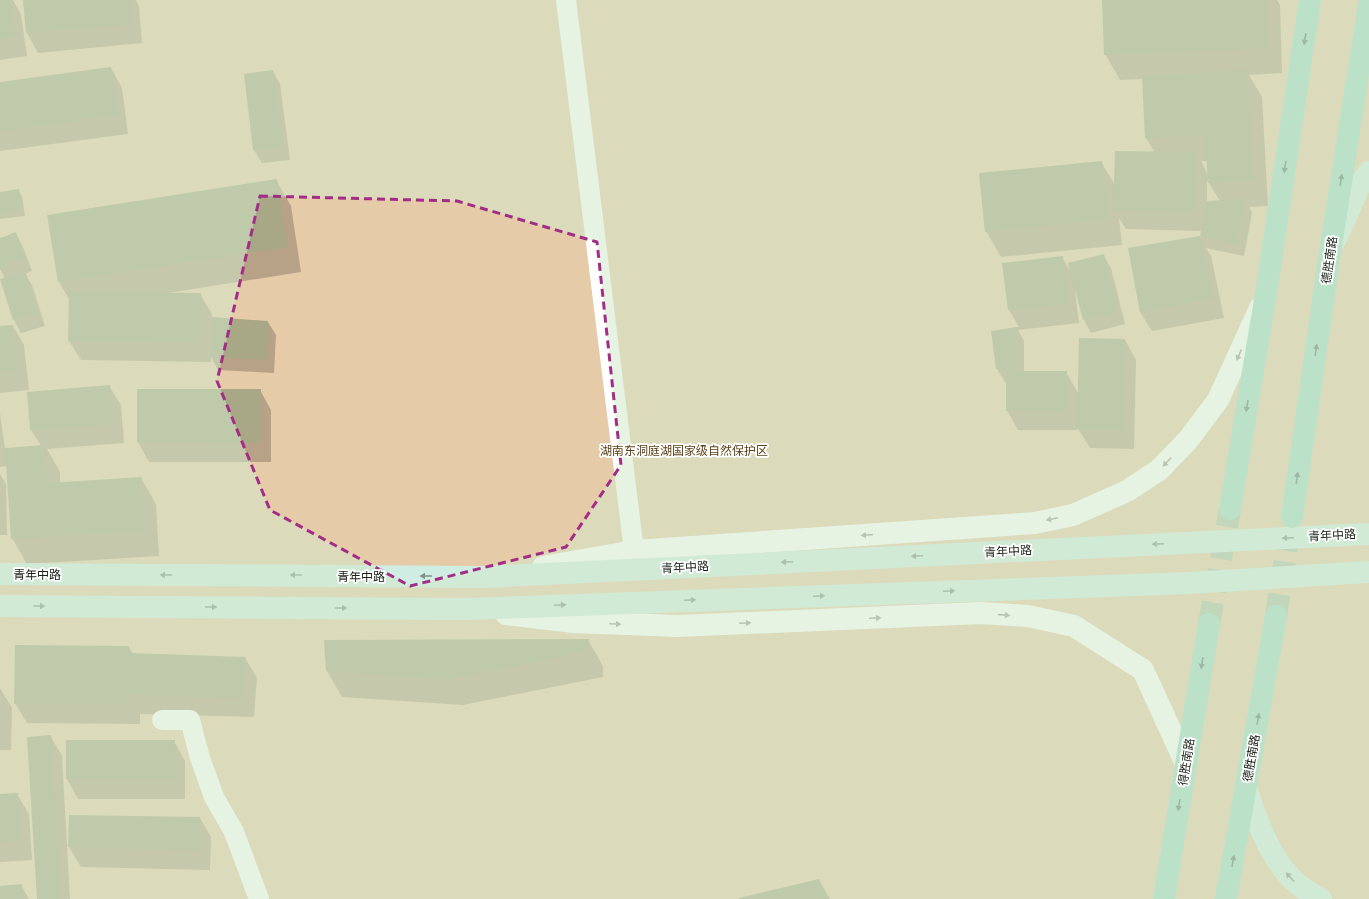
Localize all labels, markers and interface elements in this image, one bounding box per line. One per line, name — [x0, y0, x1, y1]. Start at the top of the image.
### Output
one-way arrow — [1302, 32, 1308, 45]
one-way arrow — [1282, 161, 1288, 173]
one-way arrow — [1338, 174, 1344, 186]
street label: 德胜南路 — [1318, 235, 1340, 285]
one-way arrow — [1313, 344, 1319, 356]
one-way arrow — [1236, 349, 1242, 361]
one-way arrow — [1244, 400, 1250, 412]
park label: 湖南东洞庭湖国家级自然保护区 — [600, 443, 768, 458]
one-way arrow — [1162, 457, 1172, 467]
one-way arrow — [1294, 472, 1300, 485]
one-way arrow — [1046, 517, 1058, 523]
street label: 青年中路 — [1308, 526, 1356, 544]
one-way arrow — [861, 531, 873, 538]
one-way arrow — [1282, 534, 1294, 541]
one-way arrow — [1151, 541, 1164, 547]
street label: 青年中路 — [984, 542, 1032, 560]
one-way arrow — [911, 552, 923, 559]
street label: 青年中路 — [661, 558, 709, 576]
one-way arrow — [781, 559, 793, 566]
street label: 青年中路 — [13, 567, 61, 582]
street label: 青年中路 — [337, 569, 385, 584]
one-way arrow — [159, 572, 172, 578]
one-way arrow — [290, 572, 302, 579]
one-way arrow — [419, 573, 432, 579]
one-way arrow — [943, 588, 956, 594]
one-way arrow — [813, 593, 826, 599]
one-way arrow — [684, 597, 696, 604]
one-way arrow — [554, 602, 567, 608]
one-way arrow — [33, 603, 46, 609]
one-way arrow — [205, 604, 218, 610]
one-way arrow — [335, 605, 348, 611]
one-way arrow — [998, 611, 1010, 618]
one-way arrow — [869, 614, 881, 621]
one-way arrow — [609, 620, 621, 627]
one-way arrow — [739, 620, 751, 627]
one-way arrow — [1199, 656, 1205, 669]
one-way arrow — [1255, 713, 1261, 725]
street label: 德胜南路 — [1239, 733, 1263, 783]
street label: 得胜南路 — [1175, 737, 1197, 787]
one-way arrow — [1176, 799, 1182, 811]
one-way arrow — [1230, 855, 1236, 867]
one-way arrow — [1286, 872, 1295, 881]

